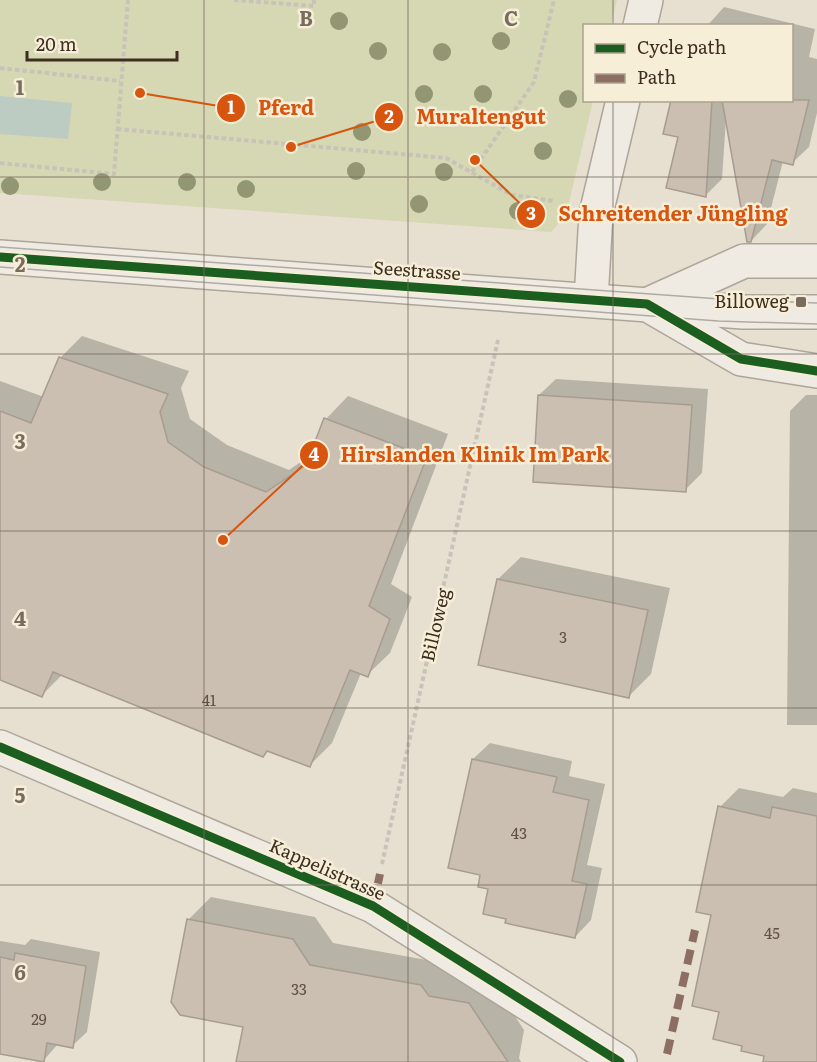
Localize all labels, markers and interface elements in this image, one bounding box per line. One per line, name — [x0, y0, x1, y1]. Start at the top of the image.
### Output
text: B — [299, 2, 313, 32]
text: C — [504, 2, 518, 32]
scale bar — [27, 24, 177, 62]
legend — [583, 24, 793, 102]
text: 20 m — [36, 30, 77, 57]
text: Cycle path — [637, 33, 726, 60]
text: Path — [637, 63, 676, 90]
text: 1 — [16, 71, 24, 101]
callout: Pferd — [216, 89, 326, 127]
text: Pferd — [258, 91, 314, 121]
text: 1 — [227, 93, 235, 120]
callout: Muraltengut — [374, 98, 557, 136]
text: Muraltengut — [416, 100, 546, 130]
text: 2 — [384, 102, 394, 129]
callout: Schreitender Jüngling — [516, 195, 800, 233]
text: Schreitender Jüngling — [558, 197, 788, 227]
text: 3 — [526, 199, 536, 226]
text: 2 — [15, 248, 26, 278]
street label: Seestrasse — [372, 253, 462, 286]
place label: Billoweg — [714, 287, 790, 314]
marker: Billoweg — [794, 295, 808, 309]
text: 3 — [14, 425, 26, 455]
callout: Hirslanden Klinik Im Park — [299, 436, 622, 474]
text: Hirslanden Klinik Im Park — [341, 438, 610, 468]
text: 4 — [309, 440, 320, 467]
street label: Billoweg — [413, 584, 456, 664]
text: 4 — [14, 602, 26, 632]
house number: 3 — [559, 625, 567, 648]
house number: 41 — [202, 688, 216, 711]
text: 5 — [15, 779, 26, 809]
house number: 43 — [511, 821, 527, 844]
street label: Kappelistrasse — [265, 831, 390, 906]
house number: 45 — [764, 921, 780, 944]
text: 6 — [14, 956, 26, 986]
house number: 33 — [291, 977, 307, 1000]
house number: 29 — [31, 1007, 47, 1030]

